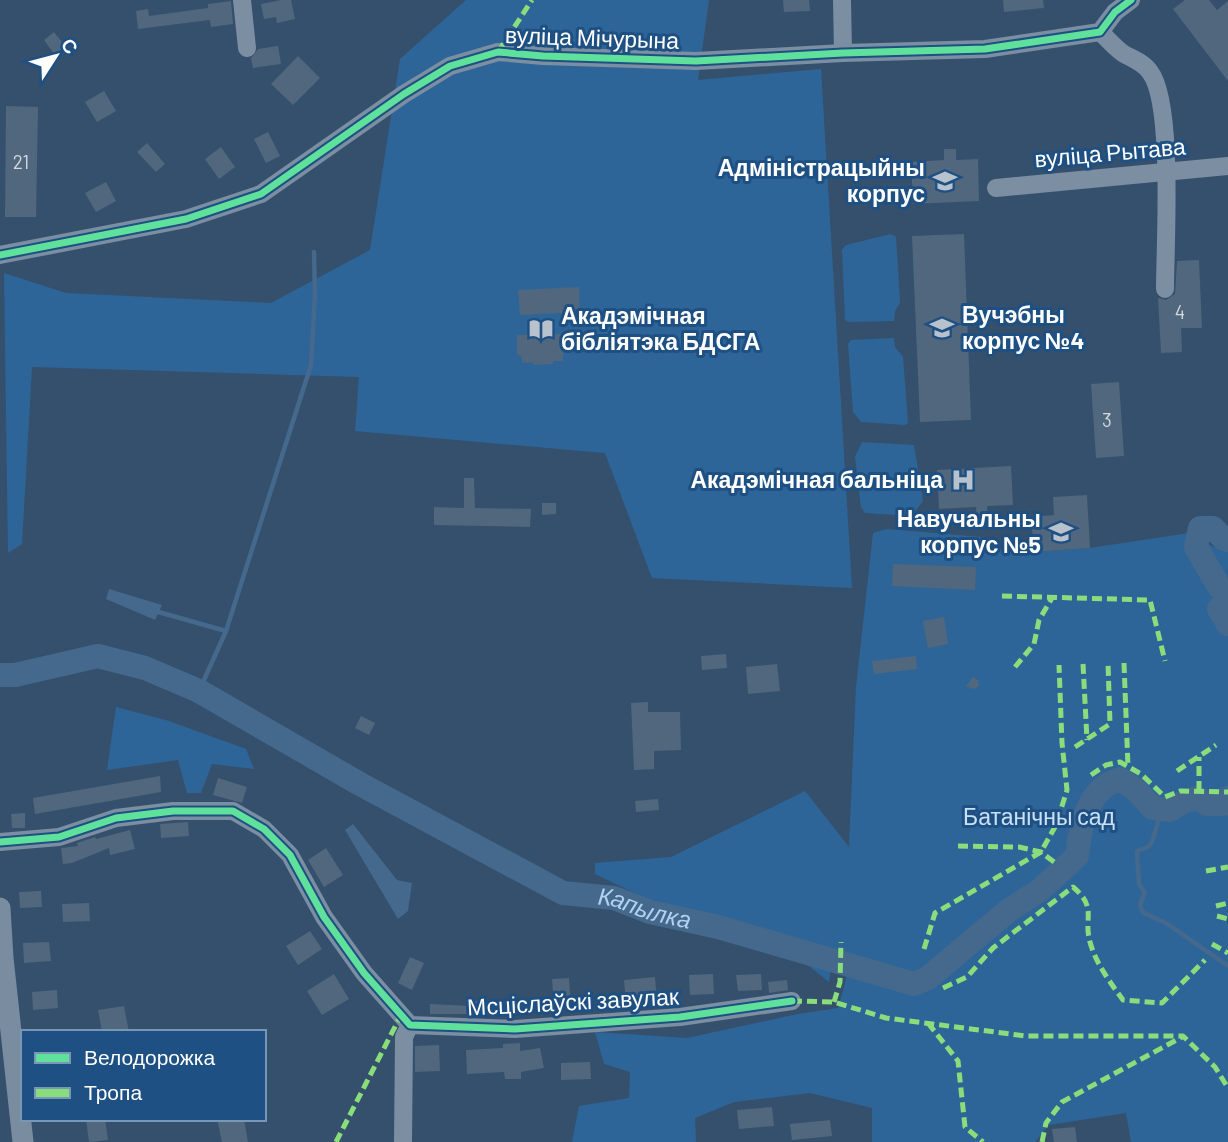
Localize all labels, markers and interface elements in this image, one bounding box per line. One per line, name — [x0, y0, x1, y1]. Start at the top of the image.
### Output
street label: вуліца Мічурына — [505, 20, 680, 54]
north arrow — [21, 21, 91, 91]
text: С — [57, 33, 84, 58]
street label: вуліца Рытава — [1033, 131, 1187, 173]
house number: 21 — [13, 150, 29, 173]
place label: Адміністрацыйны корпус — [718, 153, 925, 207]
school or university icon: Адміністрацыйны корпус — [931, 167, 959, 195]
place label: Вучэбны корпус №4 — [962, 300, 1084, 354]
house number: 4 — [1175, 300, 1185, 323]
place label: Акадэмічная бібліятэка БДСГА — [561, 301, 760, 355]
school or university icon: Вучэбны корпус №4 — [928, 314, 956, 342]
library icon: Акадэмічная бібліятэка БДСГА — [527, 315, 555, 343]
house number: 3 — [1102, 408, 1112, 431]
place label: Акадэмічная бальніца — [690, 465, 943, 493]
hospital icon: Акадэмічная бальніца — [949, 466, 977, 494]
place label: Навучальны корпус №5 — [897, 504, 1041, 558]
school or university icon: Навучальны корпус №5 — [1047, 518, 1075, 546]
park label: Батанічны сад — [963, 802, 1115, 830]
water label: Капылка — [597, 881, 694, 934]
street label: Мсціслаўскі завулак — [466, 981, 680, 1021]
legend — [21, 1030, 266, 1121]
text: Велодорожка — [84, 1044, 215, 1069]
text: Тропа — [84, 1079, 142, 1104]

